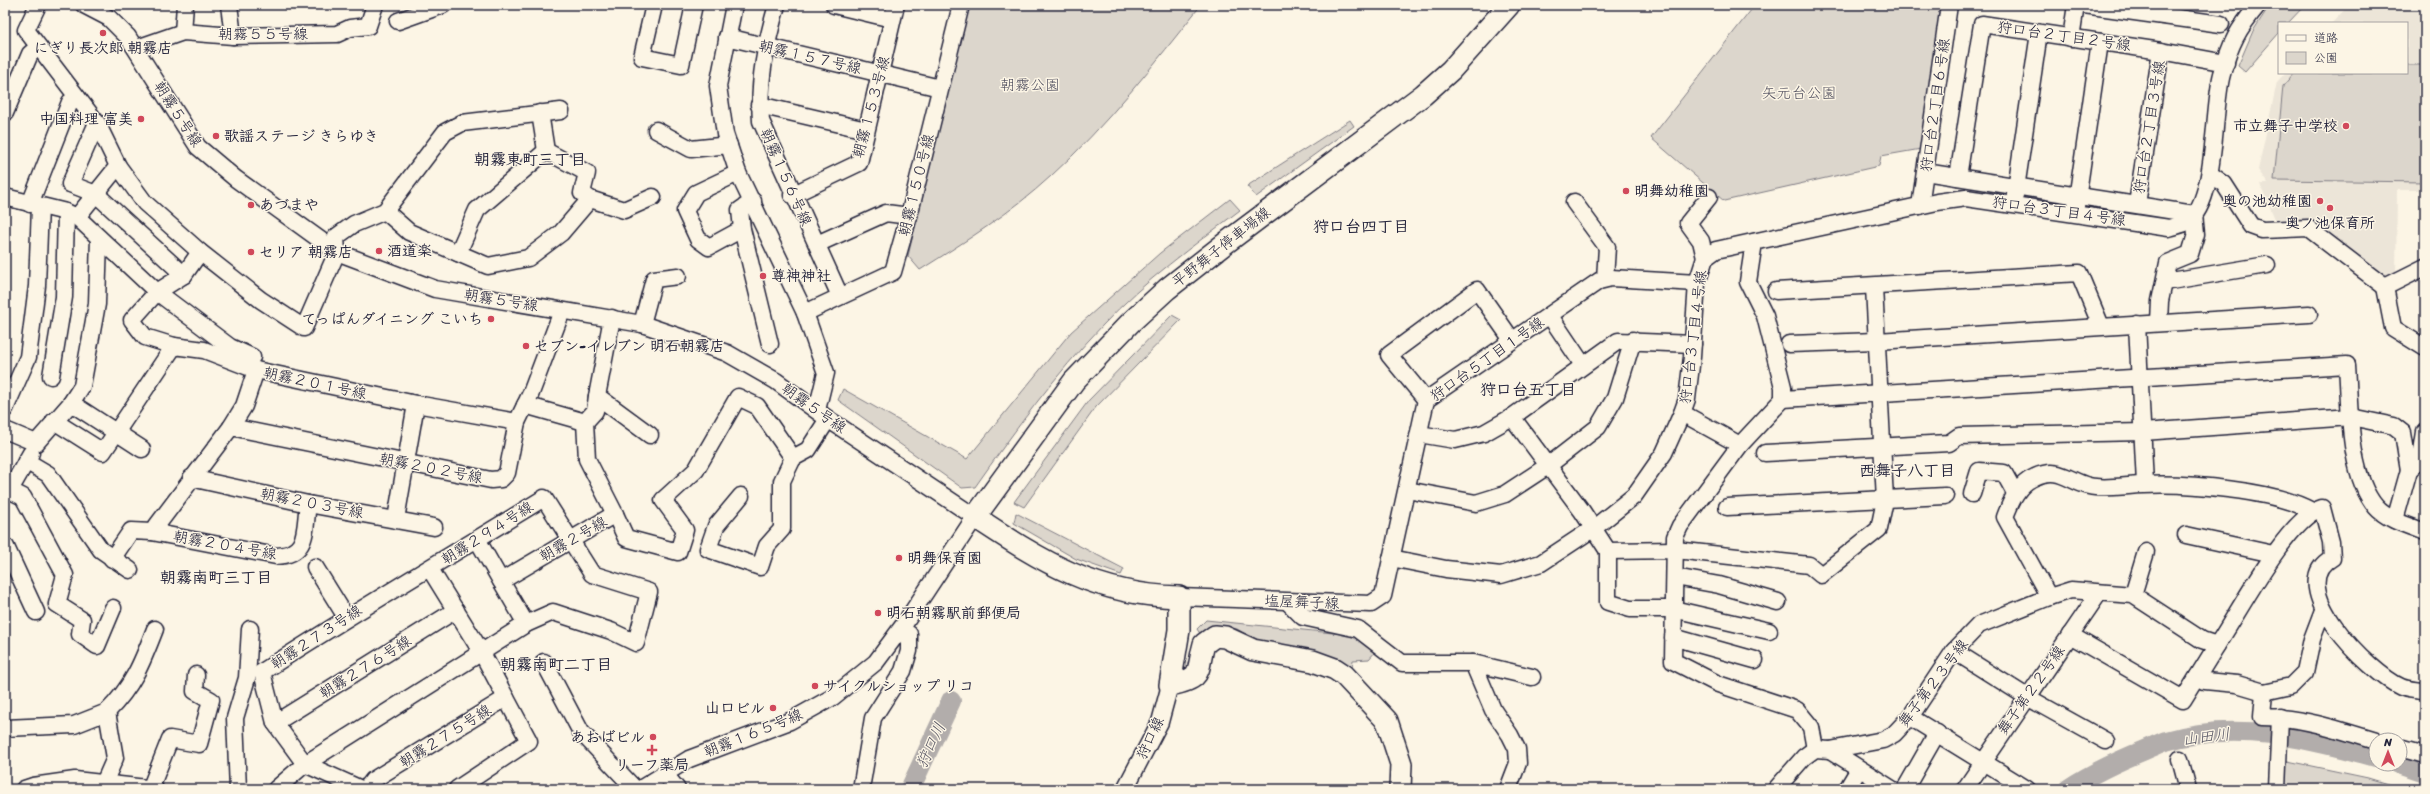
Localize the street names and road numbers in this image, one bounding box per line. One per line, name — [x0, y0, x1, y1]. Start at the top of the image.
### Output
street label: 狩口台２丁目２号線 — [1995, 14, 2133, 58]
street label: 朝霧５５号線 — [218, 21, 308, 47]
street label: 朝霧１５７号線 — [756, 33, 864, 81]
street label: 狩口台２丁目６号線 — [1913, 36, 1957, 174]
street label: 朝霧１５３号線 — [845, 53, 897, 161]
street label: 狩口台２丁目３号線 — [2126, 58, 2172, 196]
street label: 朝霧５号線 — [147, 75, 209, 153]
street label: 朝霧１５６号線 — [753, 124, 819, 230]
street label: 朝霧１５０号線 — [891, 131, 941, 239]
street label: 狩口台３丁目４号線 — [1990, 189, 2128, 233]
street label: 平野舞子停車場線 — [1166, 200, 1276, 294]
street label: 狩口台３丁目４号線 — [1672, 268, 1714, 406]
street label: 朝霧５号線 — [462, 281, 540, 319]
street label: 狩口台５丁目１号線 — [1424, 310, 1550, 408]
street label: 朝霧２０１号線 — [261, 359, 369, 407]
street label: 朝霧５号線 — [776, 376, 852, 440]
street label: 朝霧２０２号線 — [377, 445, 485, 491]
street label: 朝霧２０３号線 — [258, 480, 366, 526]
street label: 朝霧２９４号線 — [436, 494, 538, 572]
street label: 朝霧２号線 — [534, 509, 612, 569]
street label: 朝霧２０４号線 — [171, 523, 279, 567]
street label: 塩屋舞子線 — [1264, 588, 1340, 616]
street label: 朝霧２７３号線 — [265, 597, 367, 677]
street label: 朝霧２７６号線 — [314, 628, 416, 706]
street label: 舞子第２３号線 — [1891, 633, 1975, 733]
street label: 舞子第２２号線 — [1990, 640, 2072, 740]
street label: 朝霧２７５号線 — [394, 697, 496, 775]
street label: 朝霧１６５号線 — [699, 701, 807, 765]
street label: 狩口線 — [1129, 712, 1171, 764]

